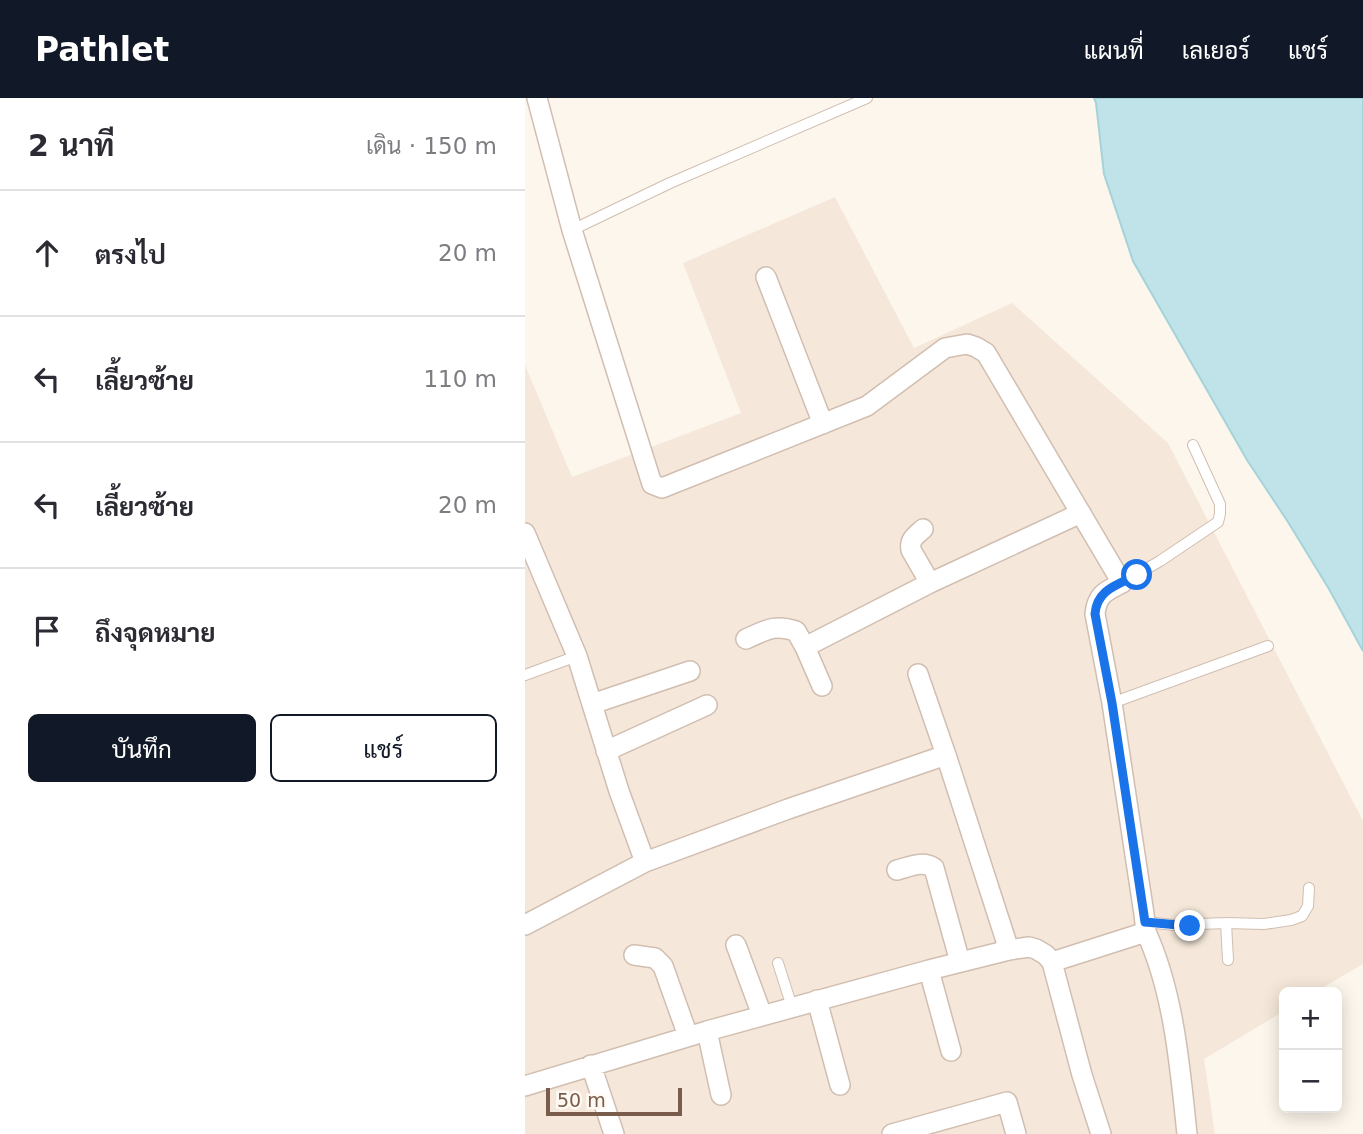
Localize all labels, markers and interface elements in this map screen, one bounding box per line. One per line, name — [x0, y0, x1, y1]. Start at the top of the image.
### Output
text: Pathlet — [35, 30, 169, 69]
text: แผนที่ — [1084, 37, 1144, 65]
text: เลเยอร์ — [1182, 37, 1250, 65]
text: แชร์ — [1288, 37, 1328, 65]
text: 2 นาที — [28, 128, 114, 163]
text: เดิน · 150 m — [366, 133, 497, 159]
icon: ahead — [28, 234, 66, 272]
text: ตรงไป — [95, 240, 166, 270]
text: 20 m — [438, 240, 497, 266]
icon: left — [28, 360, 66, 398]
text: เลี้ยวซ้าย — [95, 366, 194, 396]
text: 110 m — [423, 366, 497, 392]
icon: left — [28, 486, 66, 524]
text: เลี้ยวซ้าย — [95, 492, 194, 522]
text: 20 m — [438, 492, 497, 518]
route start — [1121, 559, 1152, 590]
icon: arrive — [28, 612, 66, 650]
text: ถึงจุดหมาย — [95, 618, 216, 648]
button: บันทึก — [28, 714, 256, 782]
button: แชร์ — [270, 714, 497, 782]
route end — [1174, 910, 1205, 941]
map controls — [1279, 987, 1342, 1113]
button: + — [1279, 987, 1342, 1050]
button: − — [1279, 1050, 1342, 1113]
scale bar — [546, 1085, 683, 1117]
text: 50 m — [557, 1089, 606, 1111]

